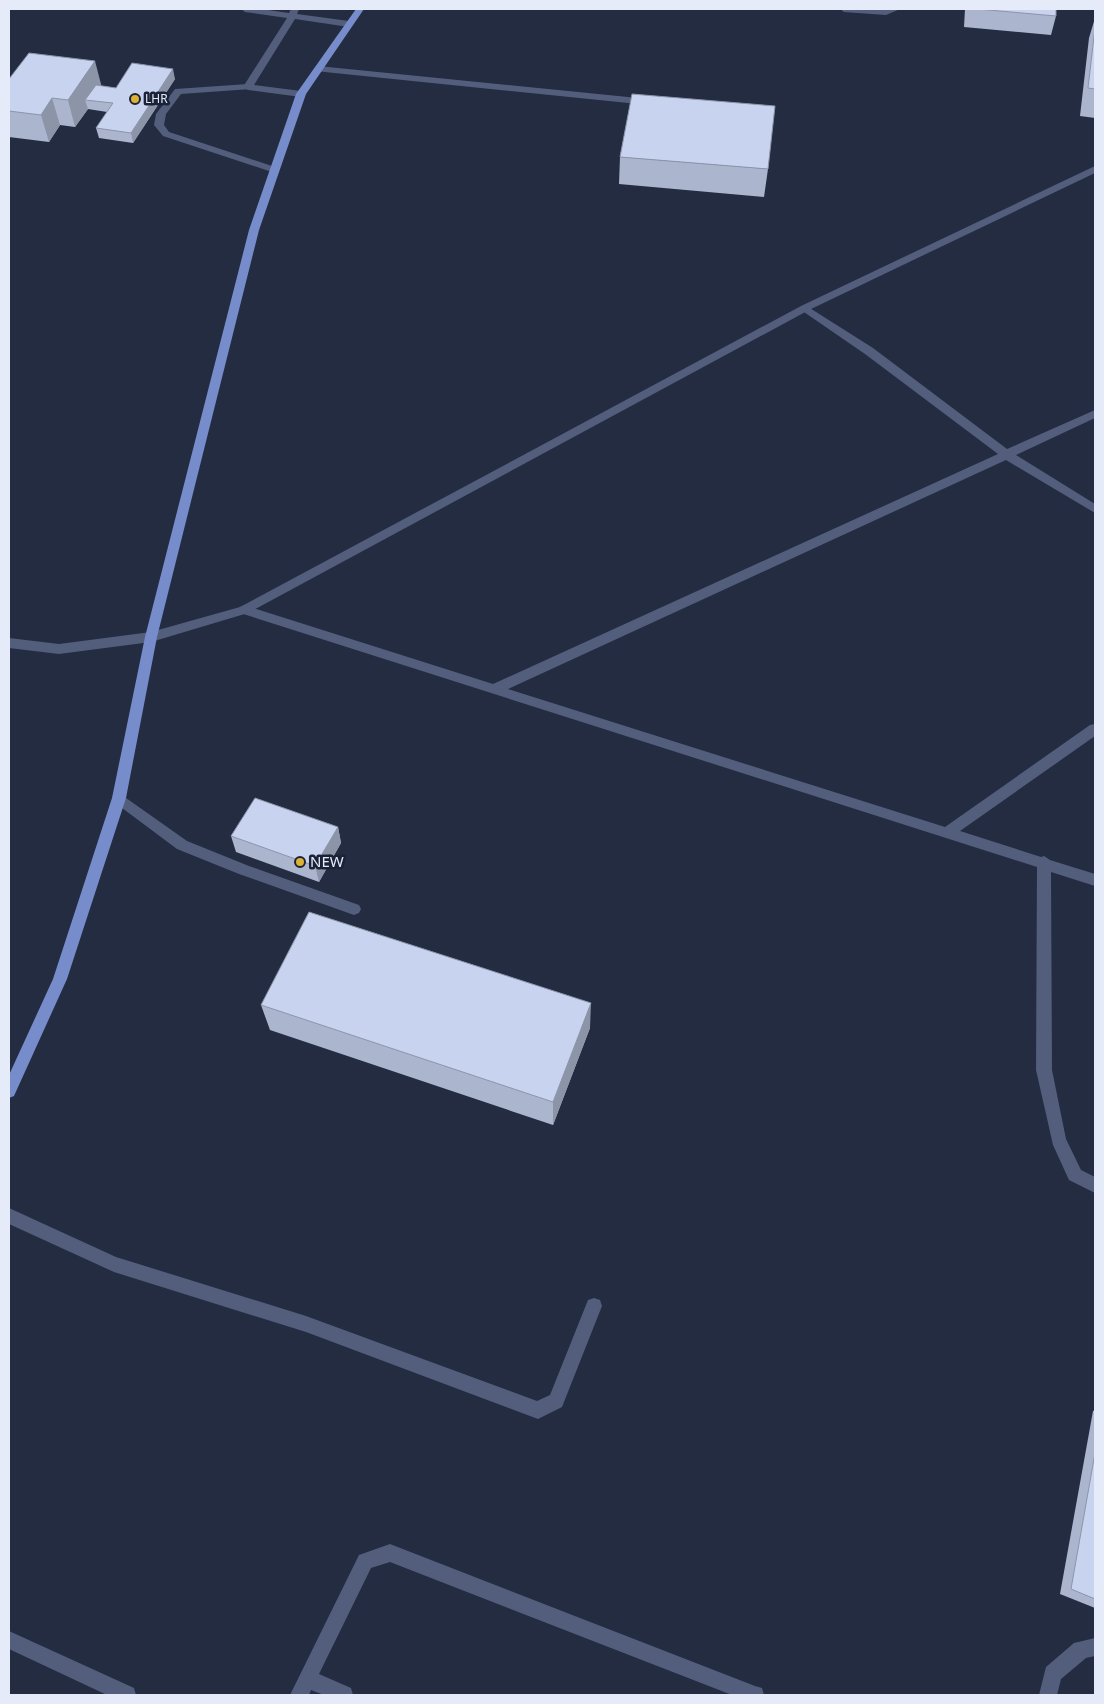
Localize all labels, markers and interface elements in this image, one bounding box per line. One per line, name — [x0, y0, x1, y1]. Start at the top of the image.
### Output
place label: LHR — [145, 90, 168, 107]
marker: LHR — [129, 93, 141, 105]
place label: NEW — [310, 851, 344, 871]
marker: NEW — [294, 856, 306, 868]

